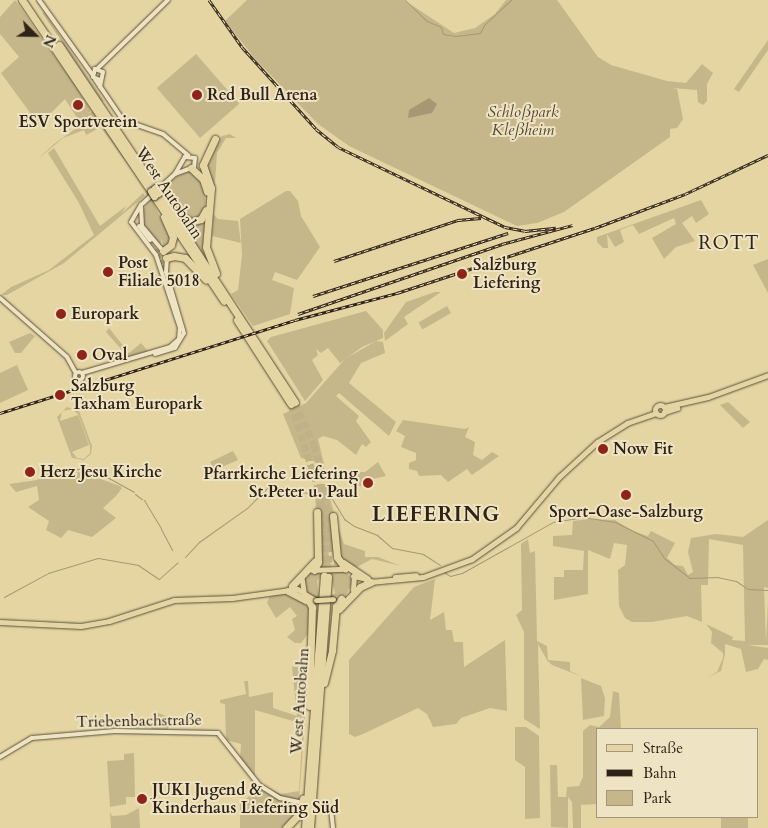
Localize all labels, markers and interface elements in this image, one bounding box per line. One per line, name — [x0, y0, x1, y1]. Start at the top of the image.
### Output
north arrow — [10, 10, 60, 60]
text: N — [38, 32, 60, 50]
place label: Red Bull Arena — [207, 85, 317, 105]
marker: Red Bull Arena — [191, 89, 203, 101]
marker: ESV Sportverein — [72, 99, 84, 111]
park label: Schloßpark Kleßheim — [487, 102, 559, 140]
place label: ESV Sportverein — [18, 112, 138, 132]
street label: West Autobahn — [131, 143, 207, 243]
district label: ROTT — [698, 233, 760, 255]
place label: Post Filiale 5018 — [118, 253, 200, 291]
place label: Salzburg Liefering — [473, 255, 540, 293]
marker: Post Filiale 5018 — [102, 266, 114, 278]
marker: Salzburg Liefering — [455, 267, 469, 281]
place label: Europark — [71, 304, 139, 324]
marker: Europark — [55, 308, 67, 320]
place label: Oval — [92, 345, 127, 365]
marker: Oval — [76, 349, 88, 361]
place label: Salzburg Taxham Europark — [71, 376, 203, 414]
marker: Salzburg Taxham Europark — [53, 388, 67, 402]
place label: Now Fit — [613, 439, 673, 459]
marker: Now Fit — [597, 443, 609, 455]
place label: Herz Jesu Kirche — [40, 462, 162, 482]
place label: Pfarrkirche Liefering St.Peter u. Paul — [203, 464, 358, 502]
marker: Herz Jesu Kirche — [24, 466, 36, 478]
marker: Pfarrkirche Liefering St.Peter u. Paul — [362, 477, 374, 489]
marker: Sport-Oase-Salzburg — [620, 489, 632, 501]
district label: LIEFERING — [371, 502, 501, 528]
place label: Sport-Oase-Salzburg — [549, 502, 703, 522]
street label: West Autobahn — [287, 647, 313, 755]
street label: Triebenbachstraße — [76, 710, 202, 732]
legend — [596, 728, 758, 818]
text: Straße — [643, 738, 683, 758]
text: Bahn — [643, 763, 676, 783]
place label: JUKI Jugend & Kinderhaus Liefering Süd — [152, 780, 339, 818]
text: Park — [643, 788, 672, 808]
marker: JUKI Jugend & Kinderhaus Liefering Süd — [136, 793, 148, 805]

